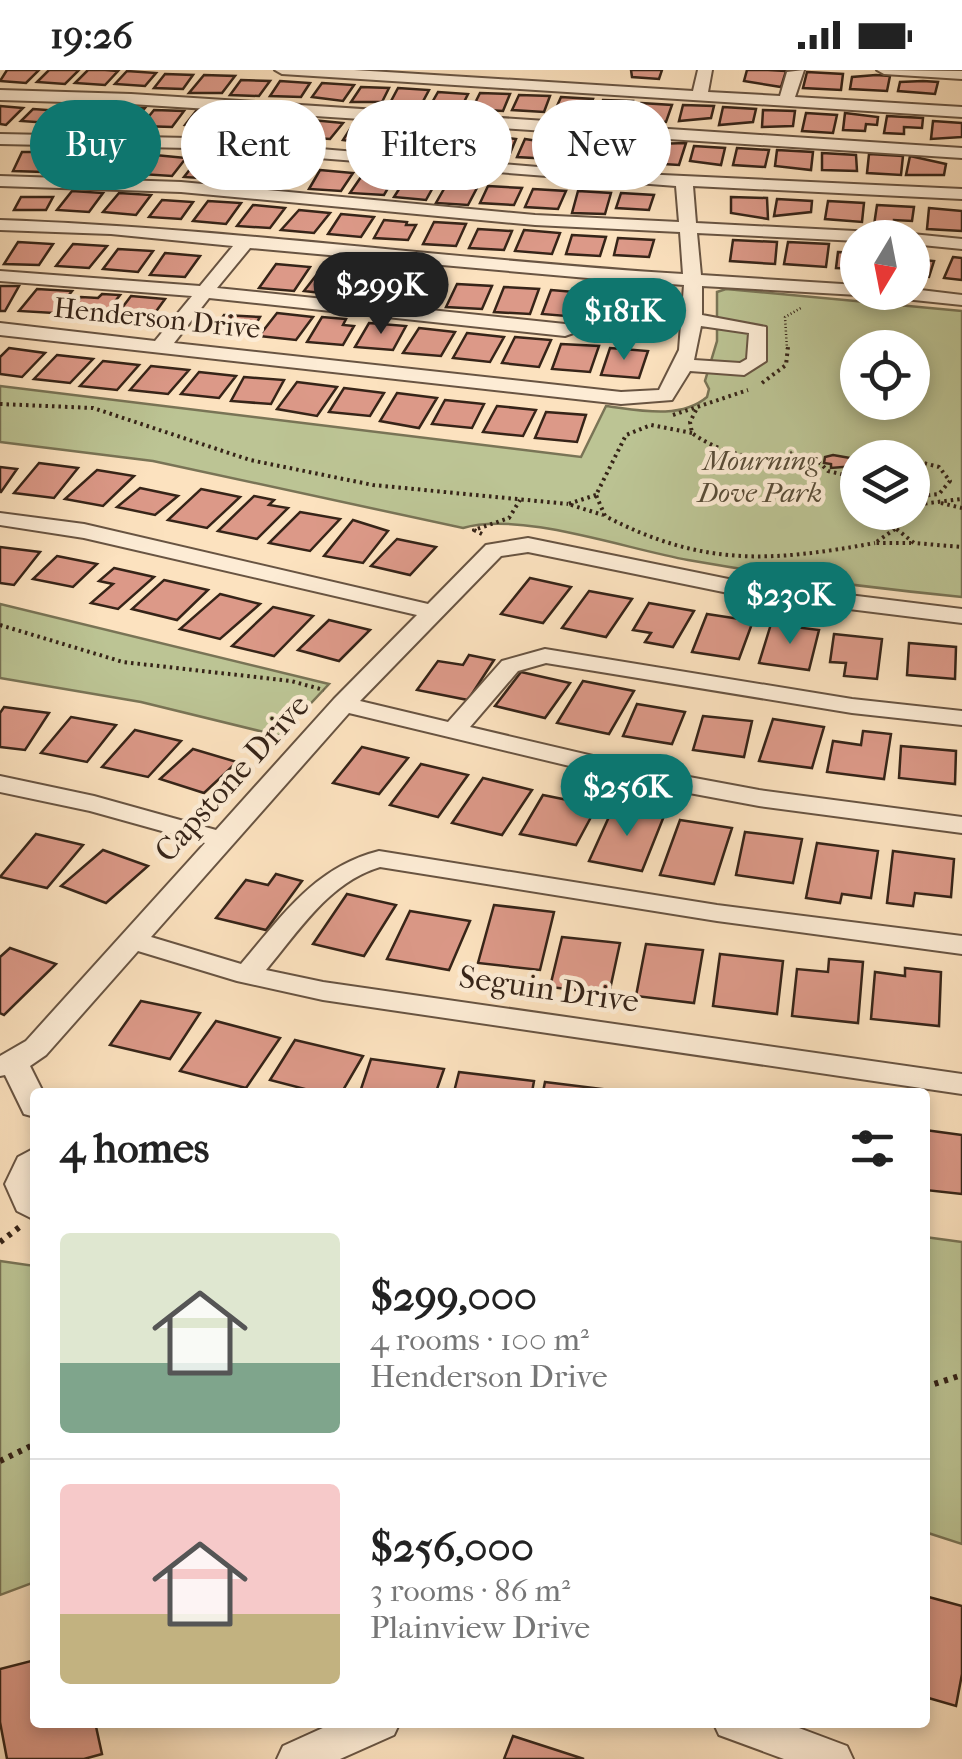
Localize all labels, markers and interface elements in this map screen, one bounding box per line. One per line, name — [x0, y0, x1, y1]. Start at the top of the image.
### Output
text: 19:26 — [50, 13, 133, 58]
chip: Buy — [30, 100, 161, 190]
chip: Rent — [181, 100, 326, 190]
chip: Filters — [346, 100, 512, 190]
chip: New — [532, 100, 671, 190]
north arrow — [840, 220, 930, 310]
map controls — [840, 220, 930, 530]
pin: $299K — [311, 252, 451, 337]
text: $299K — [336, 266, 426, 303]
pin: $181K — [554, 278, 694, 363]
street label: Henderson Drive — [52, 291, 262, 345]
text: $181K — [584, 292, 664, 329]
button: locate — [840, 330, 930, 420]
button: layers — [840, 440, 930, 530]
park label: Mourning Dove Park — [696, 444, 822, 509]
pin: $230K — [720, 562, 860, 647]
text: $230K — [746, 576, 834, 613]
street label: Capstone Drive — [147, 687, 317, 869]
pin: $256K — [557, 754, 697, 839]
text: $256K — [583, 768, 671, 805]
street label: Seguin Drive — [457, 958, 641, 1020]
icon: filters — [845, 1121, 900, 1176]
text: 4 homes — [60, 1124, 209, 1173]
text: $299,000 — [370, 1272, 537, 1321]
icon: home — [140, 1273, 260, 1393]
text: 4 rooms · 100 m² — [370, 1321, 589, 1358]
text: Henderson Drive — [370, 1358, 608, 1395]
text: $256,000 — [370, 1523, 534, 1572]
icon: home — [140, 1524, 260, 1644]
text: 3 rooms · 86 m² — [370, 1572, 570, 1609]
text: Plainview Drive — [370, 1609, 590, 1646]

